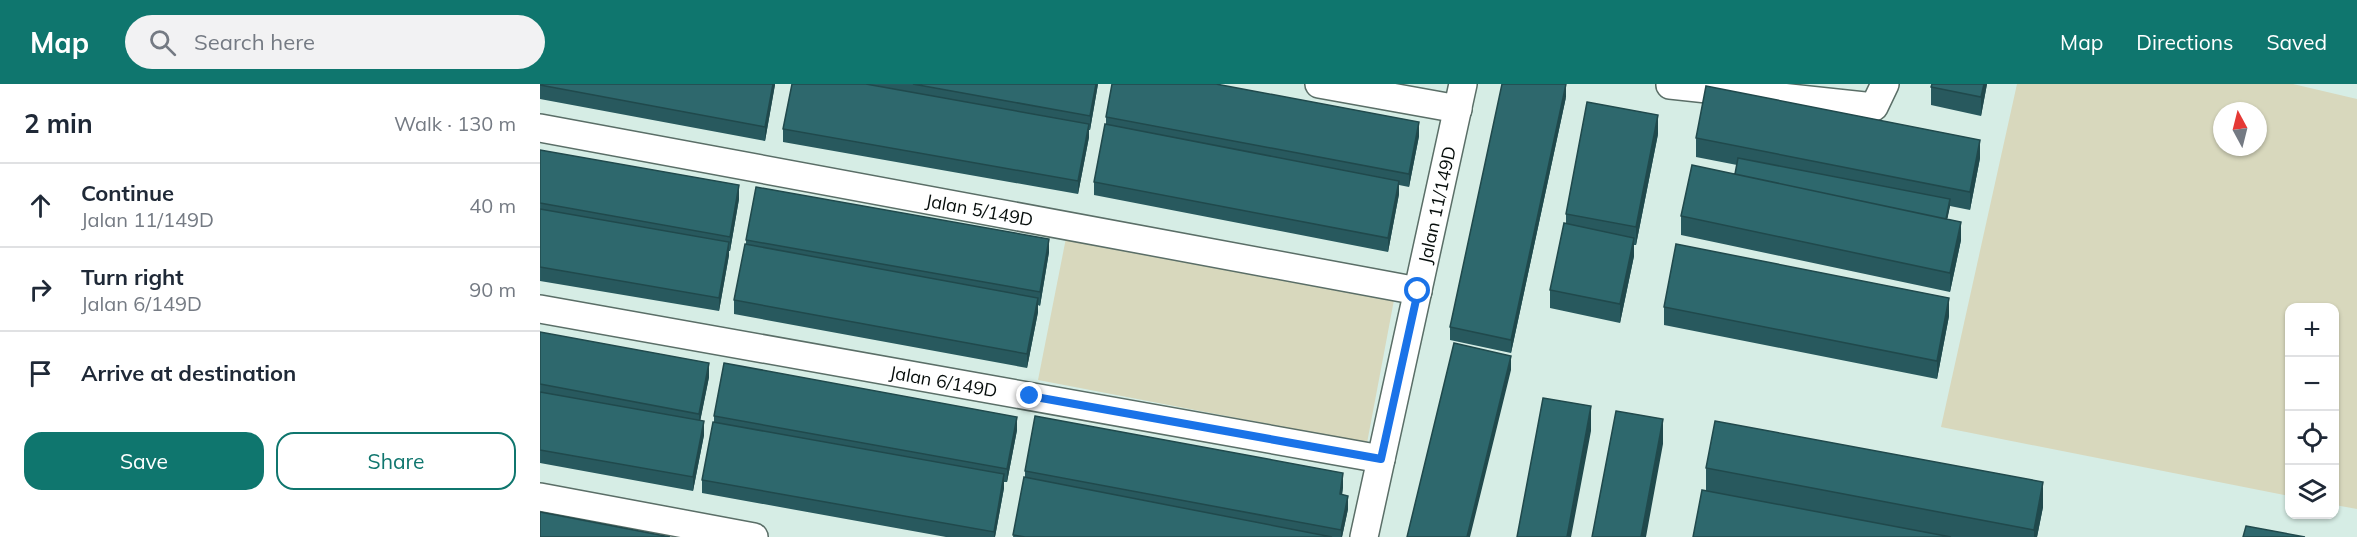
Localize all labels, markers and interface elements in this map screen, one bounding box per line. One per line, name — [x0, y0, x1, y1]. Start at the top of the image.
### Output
search box — [125, 15, 545, 69]
text: Map — [30, 25, 89, 60]
icon: search — [146, 26, 179, 59]
text: Search here — [194, 28, 315, 56]
text: Map — [2060, 29, 2103, 55]
text: Directions — [2136, 29, 2233, 55]
text: Saved — [2266, 29, 2327, 55]
north arrow — [2213, 102, 2267, 156]
text: 2 min — [24, 107, 93, 140]
text: Walk · 130 m — [394, 111, 516, 136]
street label: Jalan 11/149D — [1413, 144, 1461, 266]
text: Continue — [81, 179, 174, 207]
street label: Jalan 5/149D — [924, 188, 1035, 231]
icon: ahead — [24, 189, 57, 222]
text: 40 m — [469, 193, 516, 218]
text: Jalan 11/149D — [81, 207, 214, 232]
text: Turn right — [81, 263, 184, 291]
icon: right — [24, 273, 57, 306]
text: 90 m — [469, 277, 516, 302]
route start — [1404, 277, 1430, 303]
text: Jalan 6/149D — [81, 291, 202, 316]
map controls — [2285, 303, 2339, 519]
button: + — [2285, 303, 2339, 357]
icon: arrive — [24, 357, 57, 390]
button: − — [2285, 357, 2339, 411]
text: Arrive at destination — [81, 359, 296, 387]
street label: Jalan 6/149D — [888, 360, 999, 402]
route end — [1016, 382, 1042, 408]
button: locate — [2285, 411, 2339, 465]
button: Save — [24, 432, 264, 490]
button: Share — [276, 432, 516, 490]
button: layers — [2285, 465, 2339, 519]

